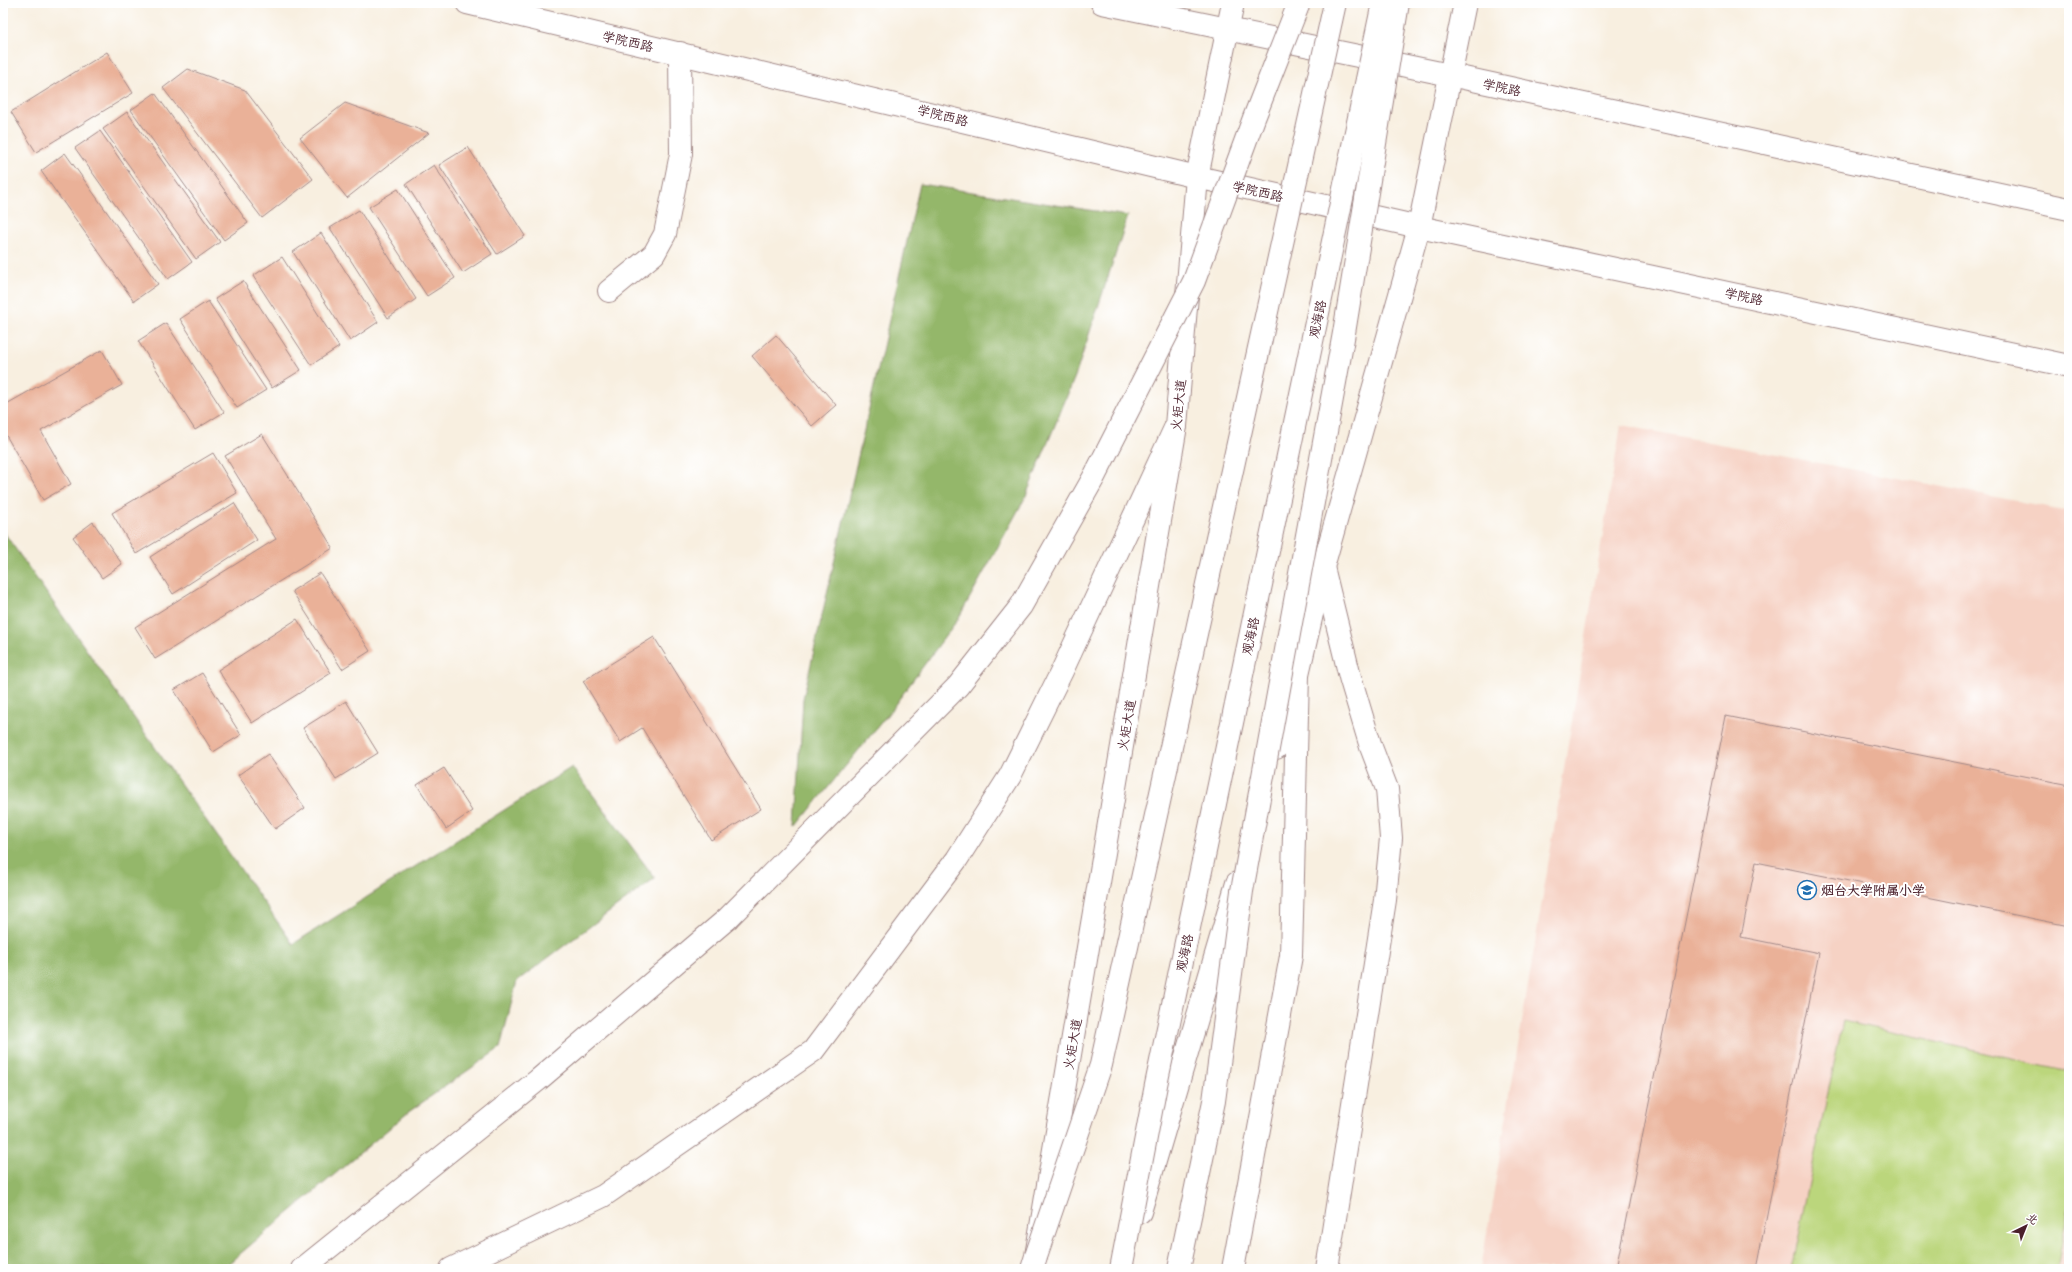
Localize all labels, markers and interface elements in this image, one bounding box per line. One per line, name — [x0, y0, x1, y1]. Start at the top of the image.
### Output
street label: 学院西路 — [600, 24, 656, 59]
street label: 学院路 — [1480, 72, 1523, 103]
street label: 学院西路 — [915, 98, 971, 133]
street label: 学院西路 — [1230, 174, 1286, 209]
street label: 学院路 — [1722, 281, 1765, 312]
street label: 观海路 — [1302, 298, 1333, 341]
street label: 火矩大道 — [1164, 378, 1193, 432]
street label: 观海路 — [1235, 615, 1266, 658]
street label: 火矩大道 — [1111, 697, 1142, 753]
school or university icon: 烟台大学附属小学 — [1796, 879, 1818, 901]
place label: 烟台大学附属小学 — [1821, 879, 1925, 902]
street label: 观海路 — [1169, 932, 1200, 975]
street label: 火矩大道 — [1057, 1016, 1088, 1072]
north arrow — [2006, 1206, 2046, 1246]
text: 北 — [2022, 1208, 2043, 1230]

